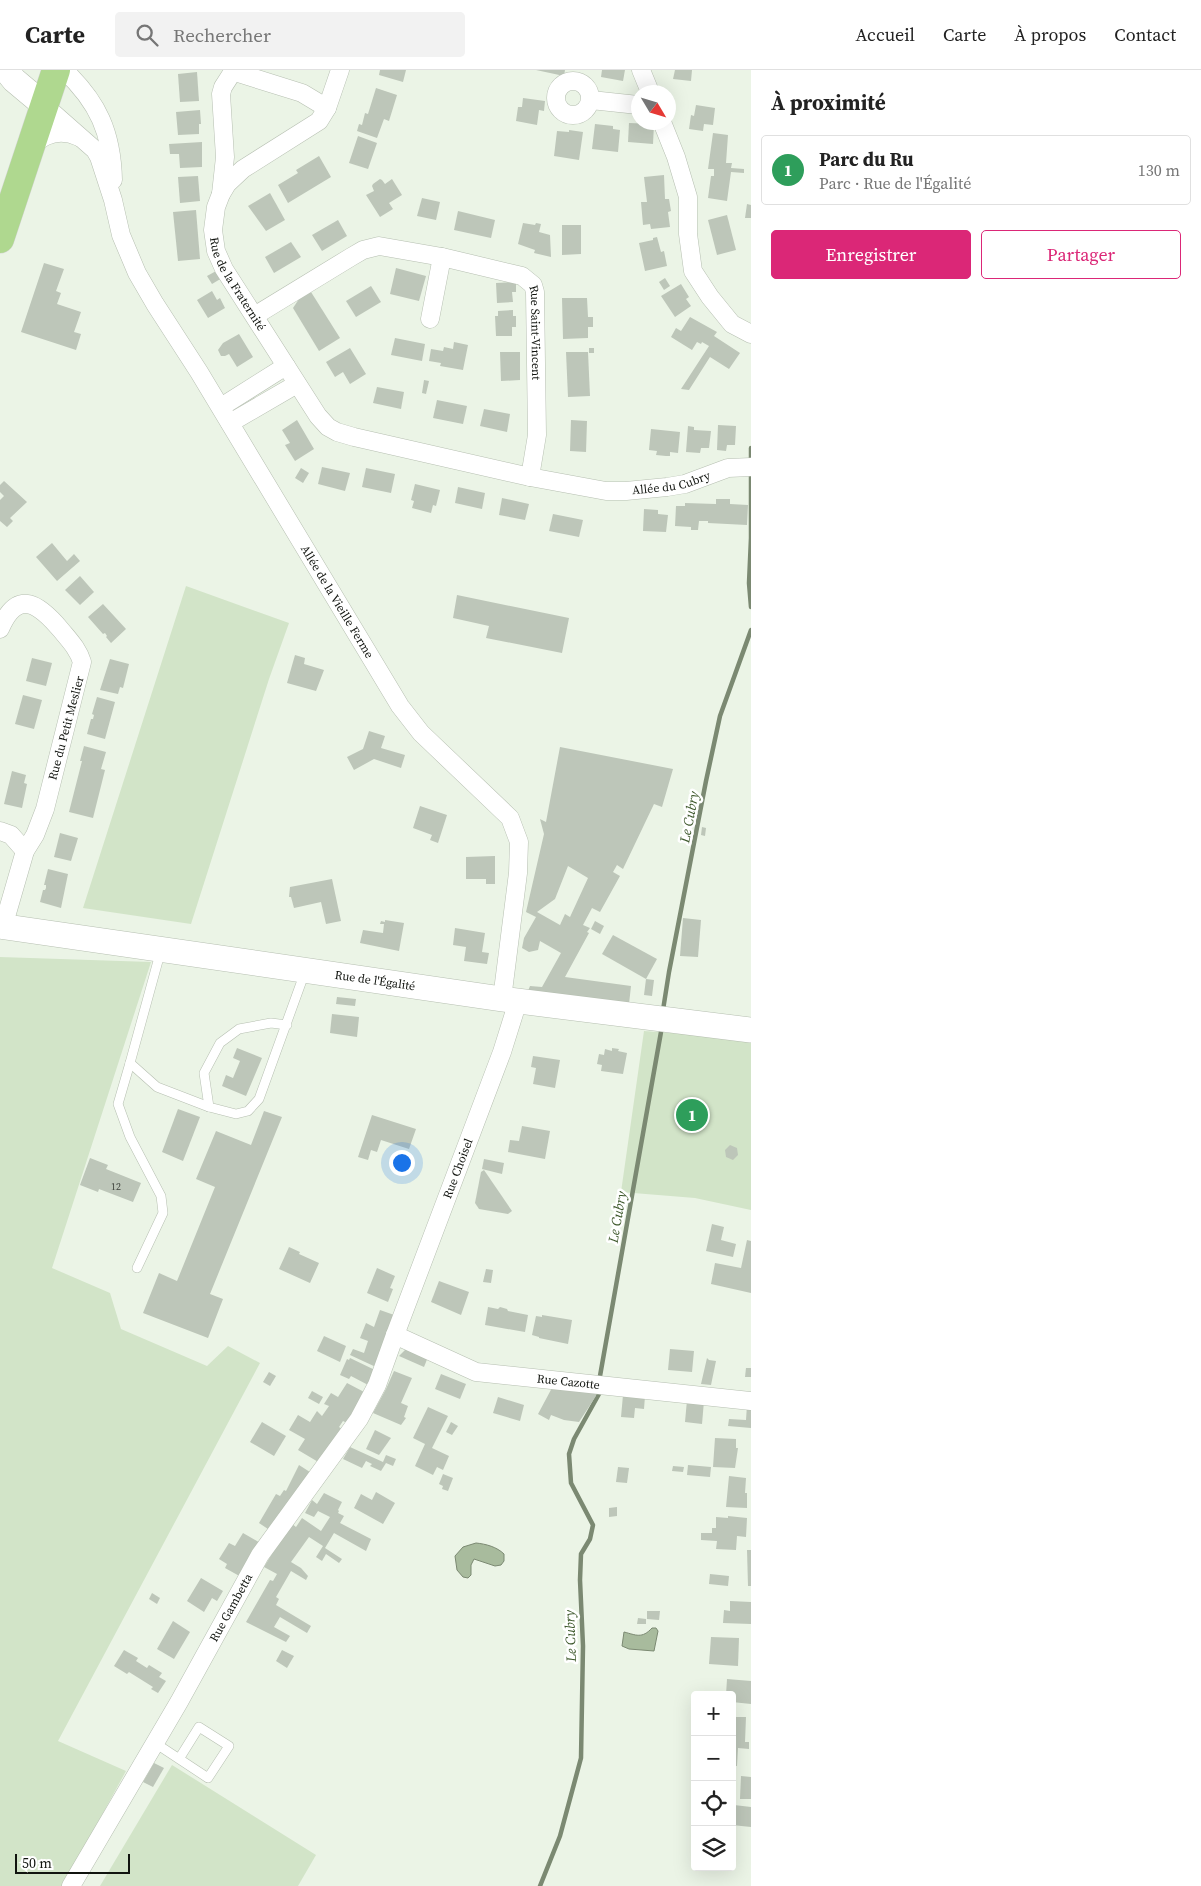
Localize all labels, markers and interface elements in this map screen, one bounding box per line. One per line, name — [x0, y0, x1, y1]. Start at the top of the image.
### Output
search box — [115, 12, 465, 57]
text: Carte — [25, 18, 85, 51]
icon: search — [133, 21, 161, 49]
text: Rechercher — [173, 22, 271, 48]
text: Accueil — [856, 22, 915, 47]
text: Carte — [943, 22, 986, 47]
text: À propos — [1014, 22, 1086, 47]
text: Contact — [1114, 22, 1176, 47]
north arrow — [631, 85, 676, 130]
text: À proximité — [771, 88, 886, 117]
text: Parc du Ru — [819, 146, 914, 172]
text: 1 — [784, 159, 792, 181]
text: 130 m — [1138, 159, 1180, 181]
text: Parc · Rue de l'Égalité — [819, 172, 971, 194]
button: Enregistrer — [771, 230, 971, 279]
button: Partager — [981, 230, 1181, 279]
street label: Rue de la Fraternité — [206, 236, 269, 334]
street label: Rue Saint-Vincent — [525, 283, 544, 380]
street label: Allée du Cubry — [631, 467, 713, 498]
street label: Allée de la Vieille Ferme — [297, 542, 378, 661]
street label: Rue du Petit Meslier — [44, 674, 88, 782]
water label: Le Cubry — [674, 789, 704, 845]
street label: Rue de l'Égalité — [334, 967, 416, 994]
pin: 1 — [676, 1096, 708, 1134]
street label: Rue Choisel — [439, 1136, 477, 1201]
your location — [389, 1150, 415, 1176]
house number: 12 — [111, 1180, 121, 1193]
water label: Le Cubry — [602, 1189, 631, 1245]
street label: Rue Cazotte — [536, 1370, 601, 1393]
street label: Rue Gambetta — [206, 1570, 257, 1645]
water label: Le Cubry — [559, 1609, 581, 1663]
map controls — [691, 1691, 736, 1871]
button: + — [691, 1691, 736, 1736]
button: − — [691, 1736, 736, 1781]
button: locate — [691, 1781, 736, 1826]
button: layers — [691, 1826, 736, 1871]
scale bar — [15, 1851, 130, 1874]
text: 50 m — [22, 1853, 52, 1873]

